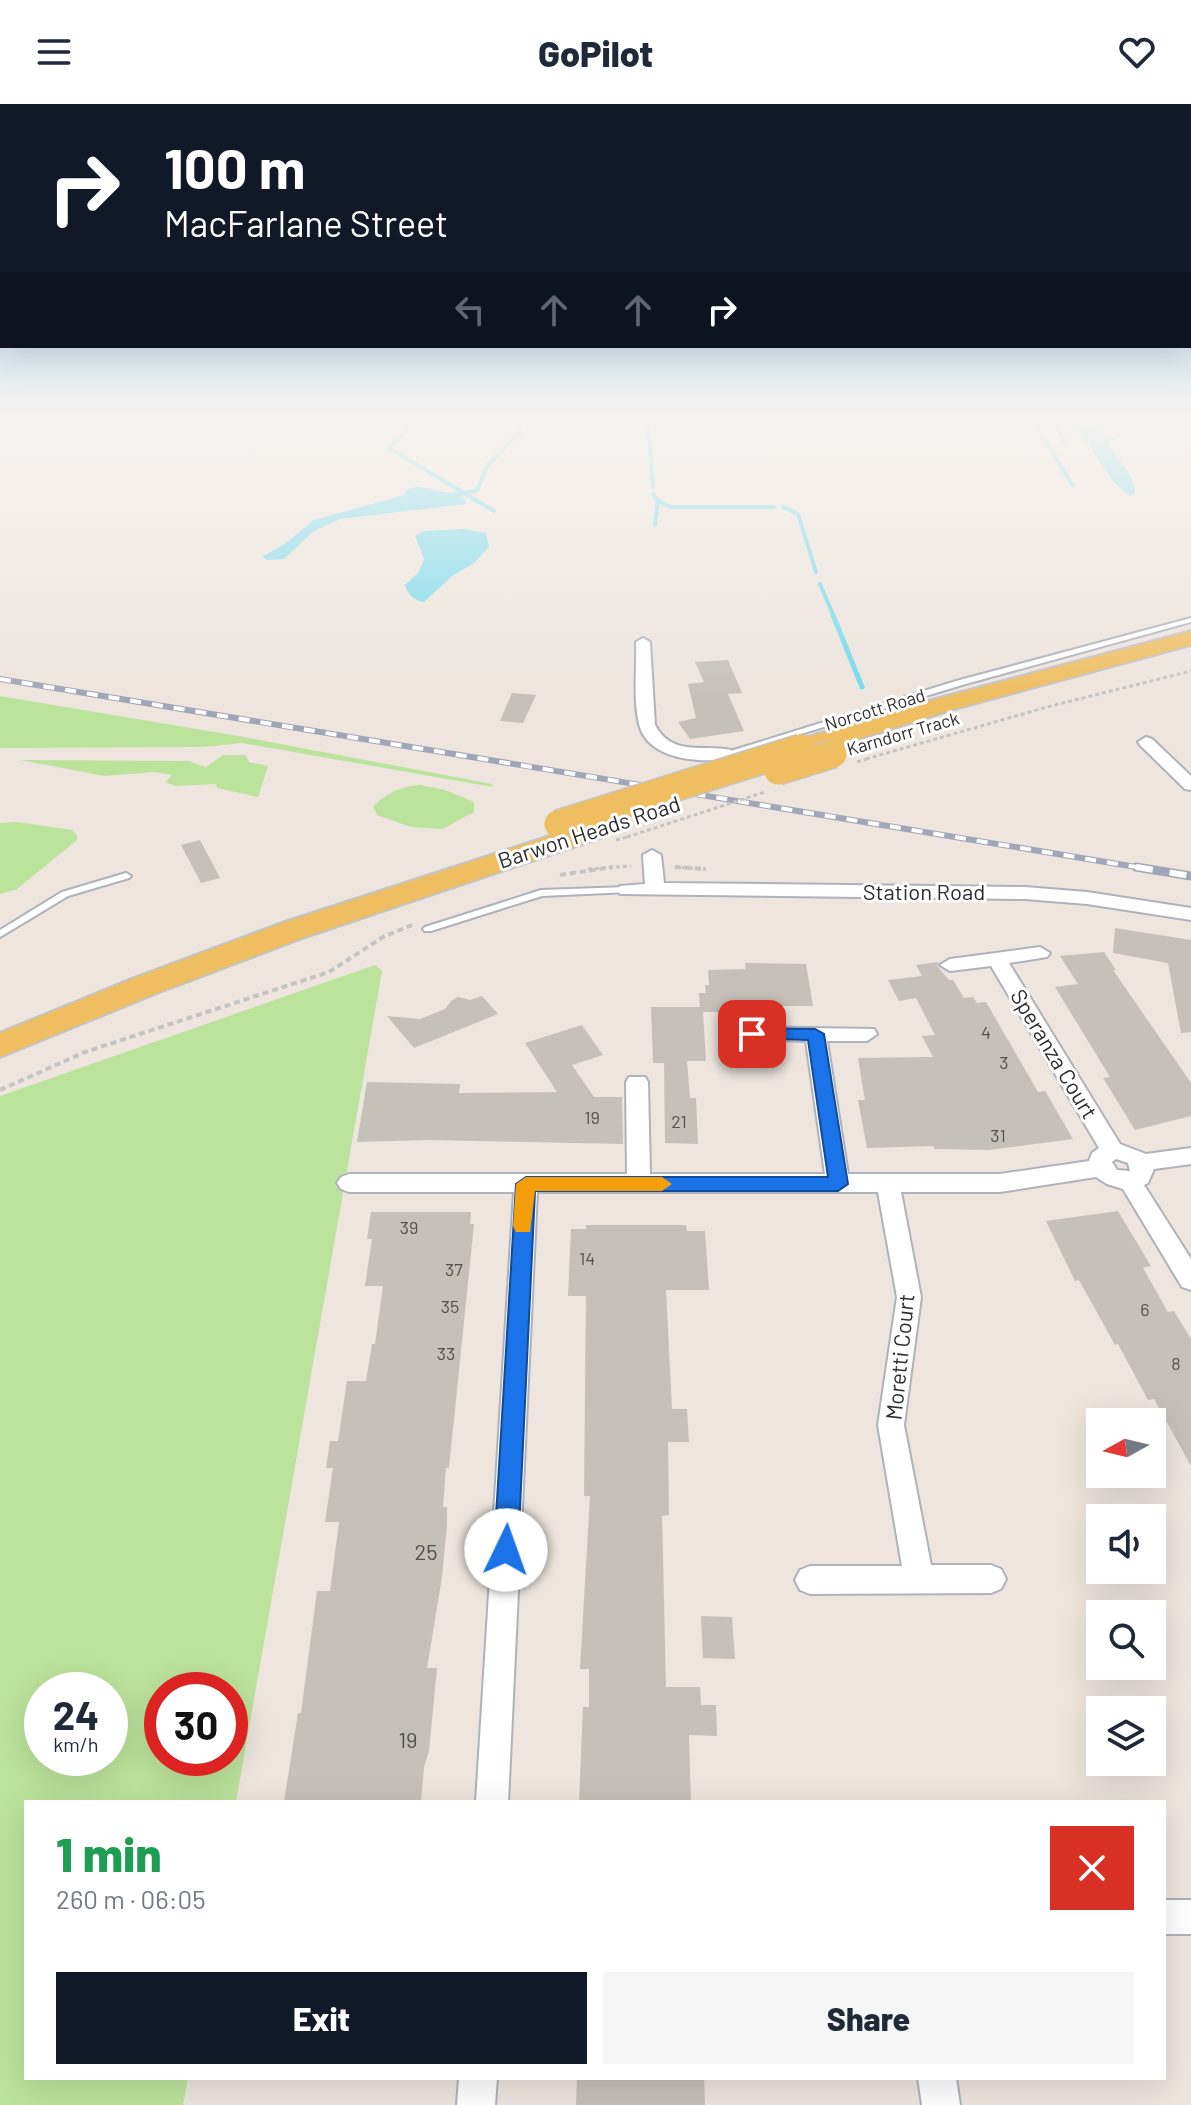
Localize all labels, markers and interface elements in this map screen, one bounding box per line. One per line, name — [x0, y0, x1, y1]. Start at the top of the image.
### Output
icon: menu — [32, 30, 76, 74]
icon: heart — [1115, 30, 1159, 74]
text: GoPilot — [538, 31, 653, 74]
text: 100 m — [164, 133, 306, 200]
icon: right — [32, 136, 136, 240]
text: MacFarlane Street — [164, 201, 448, 244]
icon: left — [448, 288, 492, 332]
icon: ahead — [532, 288, 576, 332]
icon: ahead — [616, 288, 660, 332]
icon: right — [700, 288, 744, 332]
street label: Norcott Road — [822, 683, 928, 735]
street label: Karndorr Track — [844, 706, 962, 760]
street label: Barwon Heads Road — [494, 789, 683, 873]
street label: Station Road — [863, 878, 985, 904]
street label: Speranza Court — [1006, 984, 1104, 1123]
pin — [718, 1000, 786, 1068]
icon: arrive — [730, 1012, 774, 1056]
house number: 4 — [981, 1021, 991, 1043]
house number: 3 — [999, 1051, 1009, 1073]
house number: 19 — [584, 1106, 600, 1128]
house number: 21 — [671, 1110, 687, 1132]
house number: 31 — [990, 1124, 1006, 1146]
house number: 39 — [400, 1216, 418, 1238]
house number: 14 — [579, 1247, 595, 1269]
house number: 37 — [445, 1258, 463, 1280]
street label: Moretti Court — [879, 1293, 919, 1421]
house number: 35 — [441, 1295, 459, 1317]
house number: 6 — [1140, 1298, 1150, 1320]
house number: 33 — [437, 1342, 455, 1364]
house number: 8 — [1171, 1352, 1181, 1374]
north arrow — [1086, 1408, 1166, 1488]
map controls — [1086, 1408, 1166, 1776]
button: sound — [1086, 1504, 1166, 1584]
position arrow — [464, 1508, 548, 1592]
house number: 25 — [414, 1538, 438, 1564]
button: search — [1086, 1600, 1166, 1680]
speed limit sign: 30 — [144, 1672, 248, 1776]
text: 24 — [53, 1690, 99, 1738]
button: layers — [1086, 1696, 1166, 1776]
house number: 19 — [398, 1726, 418, 1752]
text: km/h — [53, 1732, 99, 1756]
text: 1 min — [56, 1824, 162, 1882]
button: close — [1050, 1826, 1134, 1910]
text: 260 m · 06:05 — [56, 1883, 206, 1914]
button: Exit — [56, 1972, 587, 2064]
button: Share — [603, 1972, 1134, 2064]

